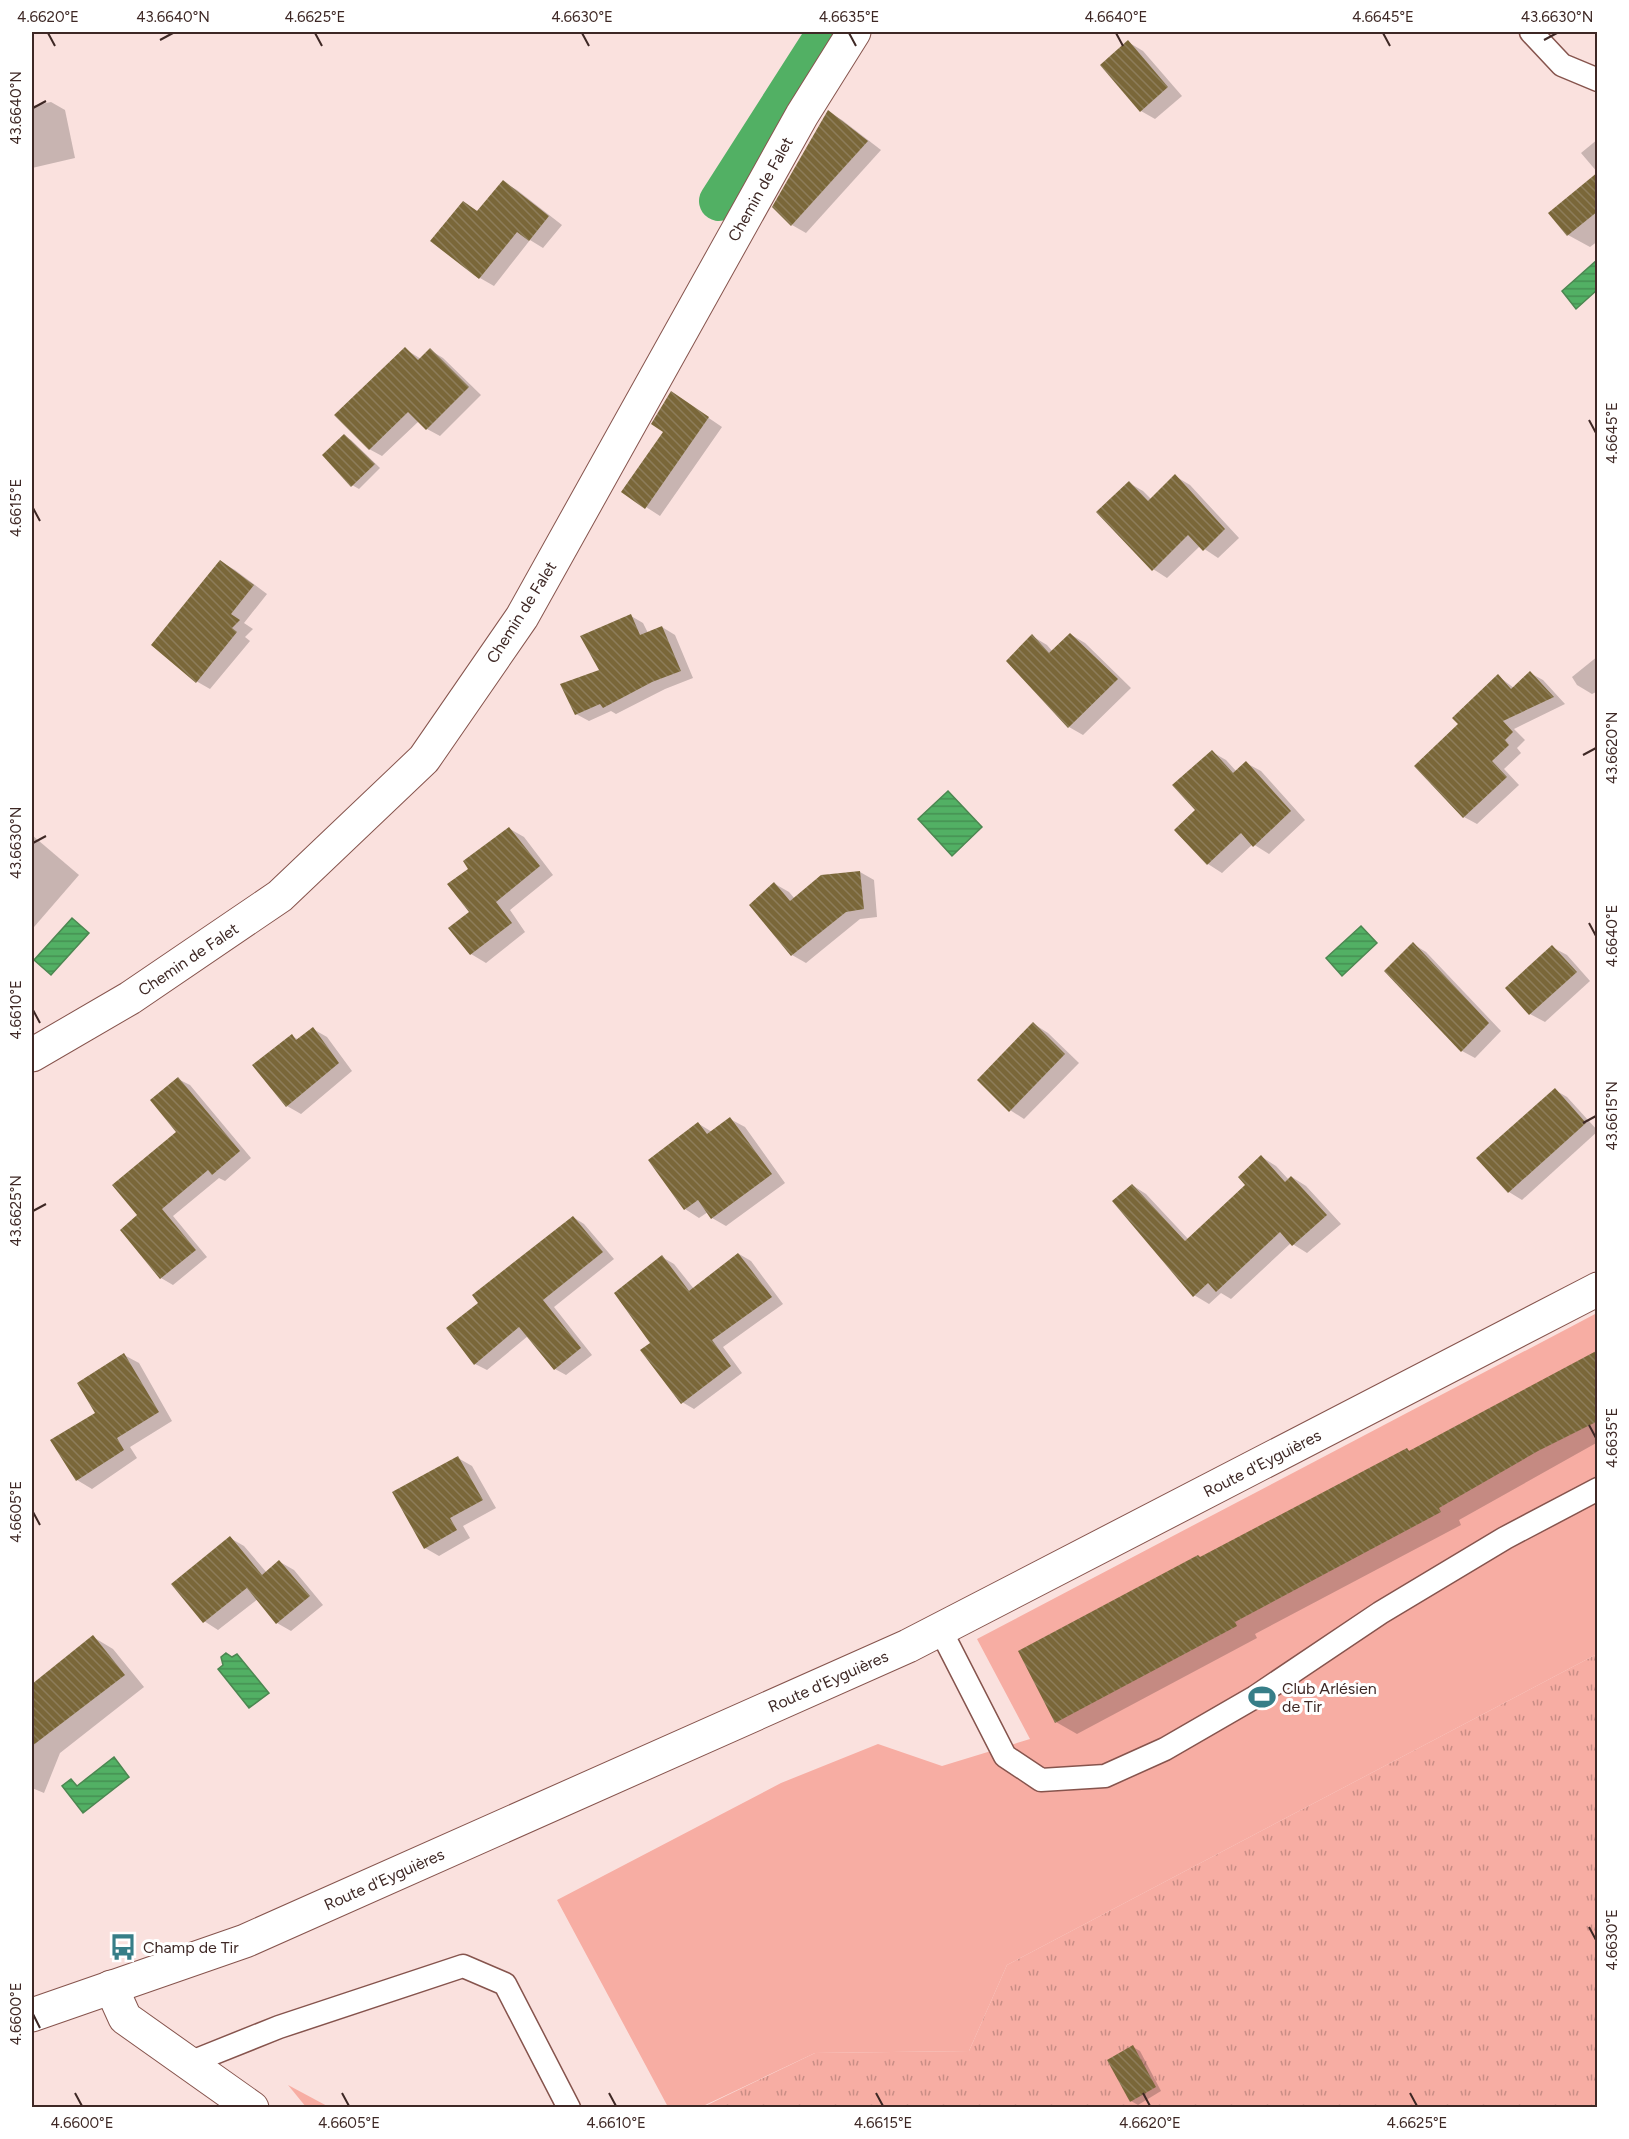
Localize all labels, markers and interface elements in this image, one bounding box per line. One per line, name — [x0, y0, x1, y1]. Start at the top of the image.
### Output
text: 4.6620°E — [17, 8, 79, 26]
text: 43.6640°N — [136, 8, 210, 26]
text: 4.6625°E — [285, 8, 345, 26]
text: 4.6630°E — [551, 8, 613, 26]
text: 4.6635°E — [819, 8, 879, 26]
text: 4.6640°E — [1085, 8, 1147, 26]
text: 4.6645°E — [1352, 8, 1414, 26]
text: 43.6630°N — [1521, 8, 1593, 26]
text: 43.6640°N — [7, 71, 25, 145]
street label: Chemin de Falet — [724, 134, 797, 245]
text: 4.6645°E — [1603, 402, 1621, 464]
text: 4.6615°E — [7, 479, 25, 537]
street label: Chemin de Falet — [482, 558, 560, 667]
text: 43.6620°N — [1603, 712, 1621, 784]
text: 43.6630°N — [7, 807, 25, 879]
text: 4.6640°E — [1603, 905, 1621, 967]
street label: Chemin de Falet — [135, 919, 242, 1000]
text: 4.6610°E — [7, 980, 25, 1040]
text: 43.6615°N — [1603, 1081, 1621, 1151]
text: 43.6625°N — [7, 1175, 25, 1247]
text: 4.6635°E — [1603, 1408, 1621, 1468]
street label: Route d'Eyguières — [1200, 1426, 1324, 1501]
text: 4.6605°E — [7, 1481, 25, 1543]
street label: Route d'Eyguières — [765, 1646, 891, 1716]
place label: Club Arlésien de Tir — [1282, 1679, 1377, 1716]
sports icon: Club Arlésien de Tir — [1247, 1682, 1277, 1712]
street label: Route d'Eyguières — [321, 1844, 447, 1914]
text: 4.6630°E — [1603, 1909, 1621, 1971]
bus stop icon: Champ de Tir — [108, 1932, 138, 1962]
place label: Champ de Tir — [143, 1938, 239, 1957]
text: 4.6600°E — [7, 1982, 25, 2046]
text: 4.6600°E — [50, 2114, 114, 2132]
text: 4.6605°E — [318, 2114, 380, 2132]
text: 4.6610°E — [586, 2114, 646, 2132]
text: 4.6615°E — [854, 2114, 912, 2132]
text: 4.6620°E — [1119, 2114, 1181, 2132]
text: 4.6625°E — [1387, 2114, 1447, 2132]

